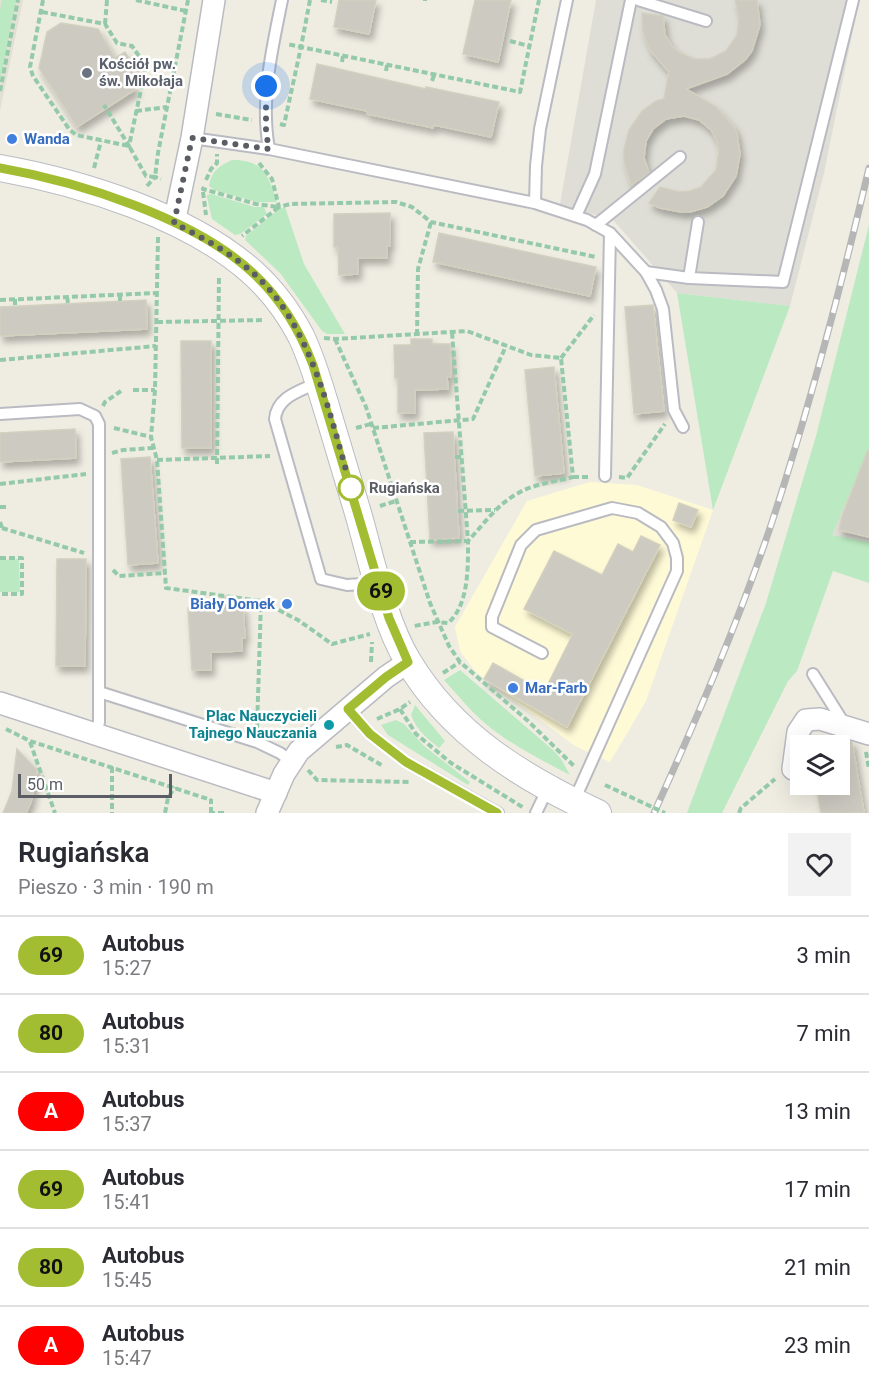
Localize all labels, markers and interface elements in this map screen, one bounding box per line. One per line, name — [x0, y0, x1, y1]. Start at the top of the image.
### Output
place label: Kościół pw. św. Mikołaja — [99, 55, 183, 90]
marker: Kościół pw. św. Mikołaja — [80, 66, 94, 80]
your location — [251, 71, 281, 101]
place label: Wanda — [24, 130, 70, 148]
marker: Wanda — [5, 132, 19, 146]
marker: Rugiańska — [338, 475, 364, 501]
place label: Rugiańska — [369, 479, 440, 497]
line badge: 69 — [354, 572, 408, 610]
text: 69 — [369, 579, 393, 603]
place label: Biały Domek — [190, 595, 276, 613]
marker: Biały Domek — [280, 597, 294, 611]
place label: Mar-Farb — [525, 679, 588, 697]
marker: Mar-Farb — [506, 681, 520, 695]
place label: Plac Nauczycieli Tajnego Nauczania — [189, 707, 317, 742]
marker: Plac Nauczycieli Tajnego Nauczania — [322, 718, 336, 732]
map controls — [790, 735, 850, 795]
button: layers — [790, 735, 850, 795]
scale bar — [18, 771, 172, 798]
text: 50 m — [27, 775, 63, 794]
button: heart — [788, 833, 851, 896]
text: Rugiańska — [18, 836, 150, 869]
text: Pieszo · 3 min · 190 m — [18, 875, 214, 899]
text: Autobus — [102, 931, 185, 956]
text: 69 — [39, 943, 63, 967]
text: 3 min — [796, 943, 851, 968]
text: 15:27 — [102, 956, 152, 980]
text: Autobus — [102, 1009, 185, 1034]
text: 80 — [39, 1021, 63, 1045]
text: 7 min — [796, 1021, 851, 1046]
text: 15:31 — [102, 1034, 152, 1058]
text: Autobus — [102, 1087, 185, 1112]
text: A — [44, 1099, 58, 1123]
text: 13 min — [784, 1099, 851, 1124]
text: 15:37 — [102, 1112, 152, 1136]
text: Autobus — [102, 1165, 185, 1190]
text: 69 — [39, 1177, 63, 1201]
text: 17 min — [784, 1177, 851, 1202]
text: 15:41 — [102, 1190, 152, 1214]
text: Autobus — [102, 1243, 185, 1268]
text: 80 — [39, 1255, 63, 1279]
text: 21 min — [784, 1255, 851, 1280]
text: 15:45 — [102, 1268, 152, 1292]
text: Autobus — [102, 1321, 185, 1346]
text: A — [44, 1333, 58, 1357]
text: 23 min — [784, 1333, 851, 1358]
text: 15:47 — [102, 1346, 152, 1370]

